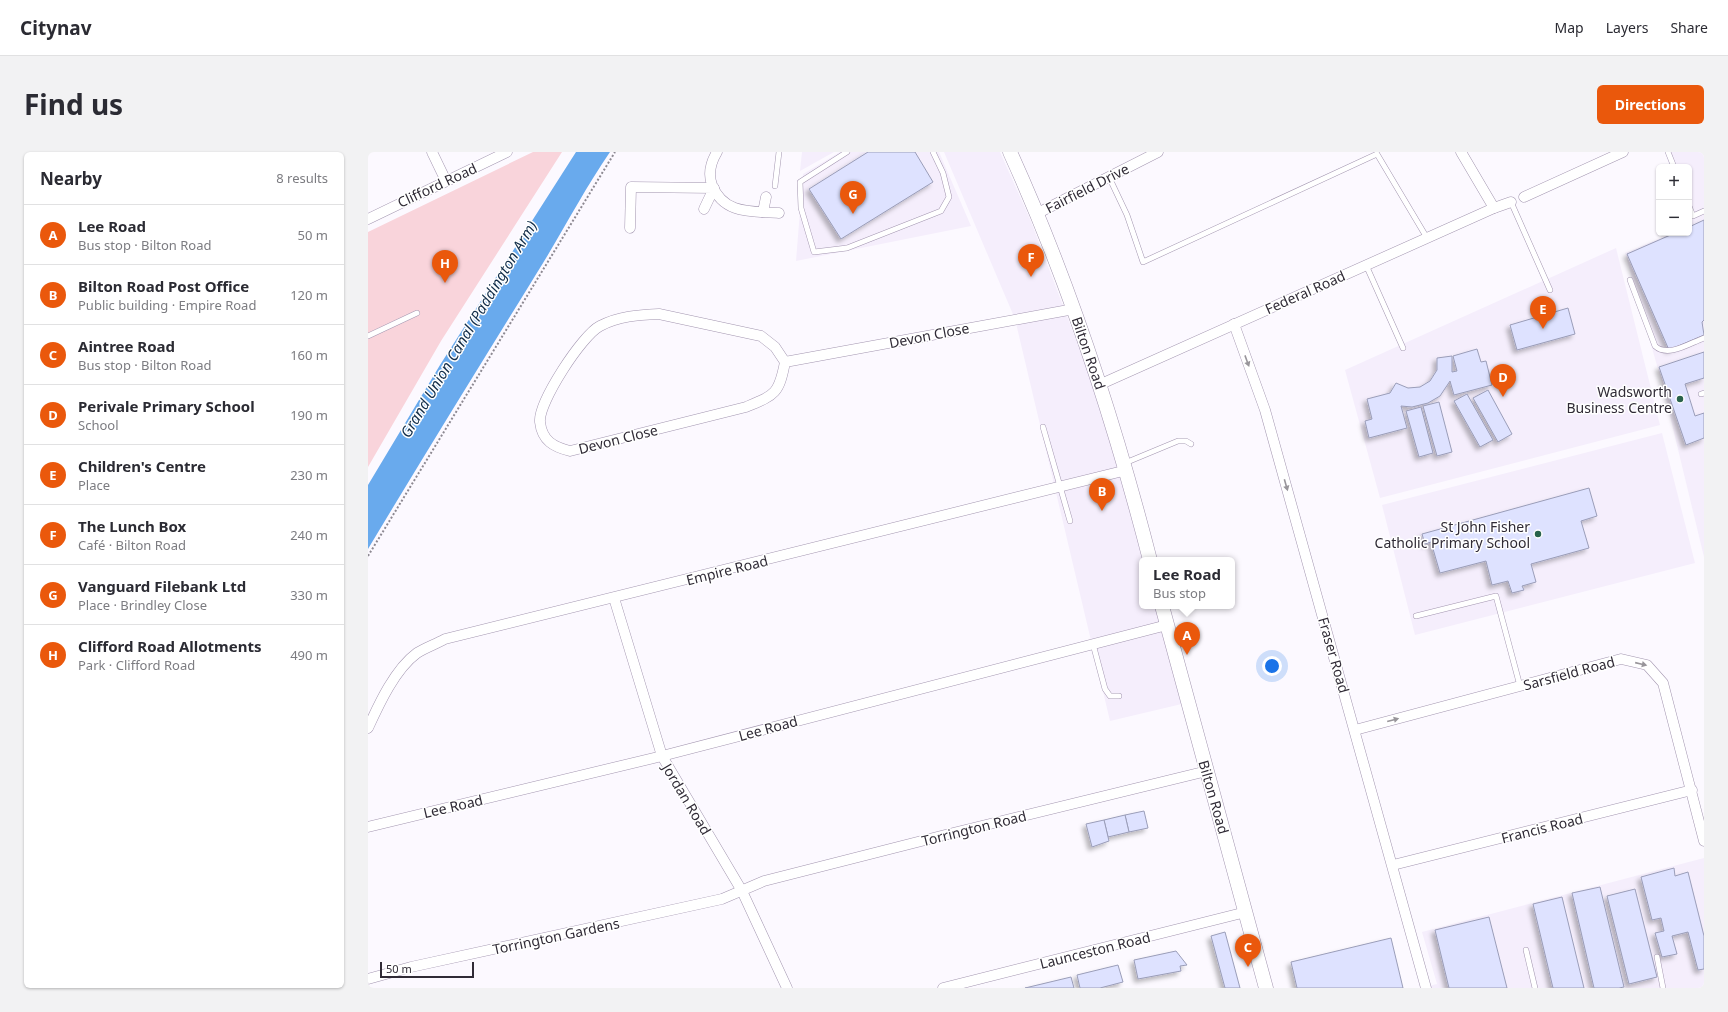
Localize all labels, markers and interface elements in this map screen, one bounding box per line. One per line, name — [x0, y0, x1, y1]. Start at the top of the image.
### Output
text: Citynav — [20, 15, 92, 41]
text: Map — [1555, 18, 1584, 37]
text: Layers — [1606, 18, 1648, 37]
text: Share — [1670, 18, 1708, 37]
text: Find us — [24, 85, 123, 123]
button: Directions — [1597, 85, 1704, 124]
street label: Clifford Road — [394, 158, 480, 212]
street label: Fairfield Drive — [1042, 159, 1132, 217]
map controls — [1656, 164, 1692, 236]
button: + — [1656, 164, 1692, 200]
text: Nearby — [40, 167, 102, 190]
text: 8 results — [276, 169, 328, 187]
pin: G — [840, 181, 866, 214]
button: − — [1656, 200, 1692, 236]
text: Lee Road — [78, 216, 146, 236]
water label: Grand Union Canal (Paddington Arm) — [395, 217, 541, 441]
text: A — [49, 226, 58, 244]
text: 50 m — [298, 226, 328, 244]
text: Bus stop · Bilton Road — [78, 236, 211, 254]
pin: F — [1018, 244, 1044, 277]
pin: H — [432, 250, 458, 283]
street label: Federal Road — [1262, 266, 1348, 318]
text: Bilton Road Post Office — [78, 276, 249, 296]
text: B — [49, 286, 57, 304]
text: 120 m — [290, 286, 328, 304]
text: Public building · Empire Road — [78, 296, 256, 314]
pin: E — [1530, 296, 1556, 329]
street label: Bilton Road — [1068, 314, 1110, 392]
street label: Devon Close — [887, 318, 971, 352]
text: Aintree Road — [78, 336, 175, 356]
text: C — [49, 346, 57, 364]
text: 160 m — [290, 346, 328, 364]
one-way arrow — [1245, 355, 1251, 367]
text: Bus stop · Bilton Road — [78, 356, 211, 374]
pin: D — [1490, 364, 1516, 397]
place label: Wadsworth Business Centre — [1566, 382, 1672, 417]
marker: Wadsworth Business Centre — [1675, 394, 1685, 404]
text: Perivale Primary School — [78, 396, 255, 416]
text: D — [48, 406, 58, 424]
text: 190 m — [290, 406, 328, 424]
text: School — [78, 416, 119, 434]
street label: Devon Close — [576, 420, 660, 458]
text: Children's Centre — [78, 456, 206, 476]
text: E — [49, 466, 57, 484]
text: 230 m — [290, 466, 328, 484]
text: Place — [78, 476, 110, 494]
pin: B — [1089, 478, 1115, 511]
one-way arrow — [1283, 479, 1289, 491]
text: The Lunch Box — [78, 516, 186, 536]
place label: St John Fisher Catholic Primary School — [1375, 517, 1530, 552]
text: F — [49, 526, 57, 544]
text: 240 m — [290, 526, 328, 544]
marker: St John Fisher Catholic Primary School — [1533, 529, 1543, 539]
text: Café · Bilton Road — [78, 536, 186, 554]
street label: Empire Road — [684, 551, 770, 589]
popup — [1139, 557, 1235, 609]
text: Lee Road — [1153, 564, 1221, 584]
text: Vanguard Filebank Ltd — [78, 576, 246, 596]
text: Bus stop — [1153, 584, 1206, 602]
text: G — [48, 586, 58, 604]
text: 330 m — [290, 586, 328, 604]
text: Place · Brindley Close — [78, 596, 207, 614]
street label: Fraser Road — [1314, 615, 1354, 695]
pin: A — [1174, 622, 1200, 655]
text: Clifford Road Allotments — [78, 636, 261, 656]
text: H — [48, 646, 58, 664]
text: 490 m — [290, 646, 328, 664]
street label: Sarsfield Road — [1521, 652, 1617, 694]
text: Park · Clifford Road — [78, 656, 195, 674]
your location — [1262, 656, 1282, 676]
one-way arrow — [1634, 661, 1647, 667]
street label: Lee Road — [736, 711, 800, 745]
one-way arrow — [1387, 717, 1399, 723]
street label: Jordan Road — [657, 758, 716, 838]
street label: Bilton Road — [1194, 758, 1234, 836]
street label: Lee Road — [421, 790, 485, 822]
street label: Torrington Road — [920, 806, 1028, 850]
street label: Francis Road — [1499, 809, 1585, 847]
street label: Torrington Gardens — [491, 913, 621, 959]
street label: Launceston Road — [1038, 927, 1152, 973]
pin: C — [1235, 934, 1261, 967]
scale bar — [380, 960, 474, 979]
text: 50 m — [386, 961, 412, 976]

